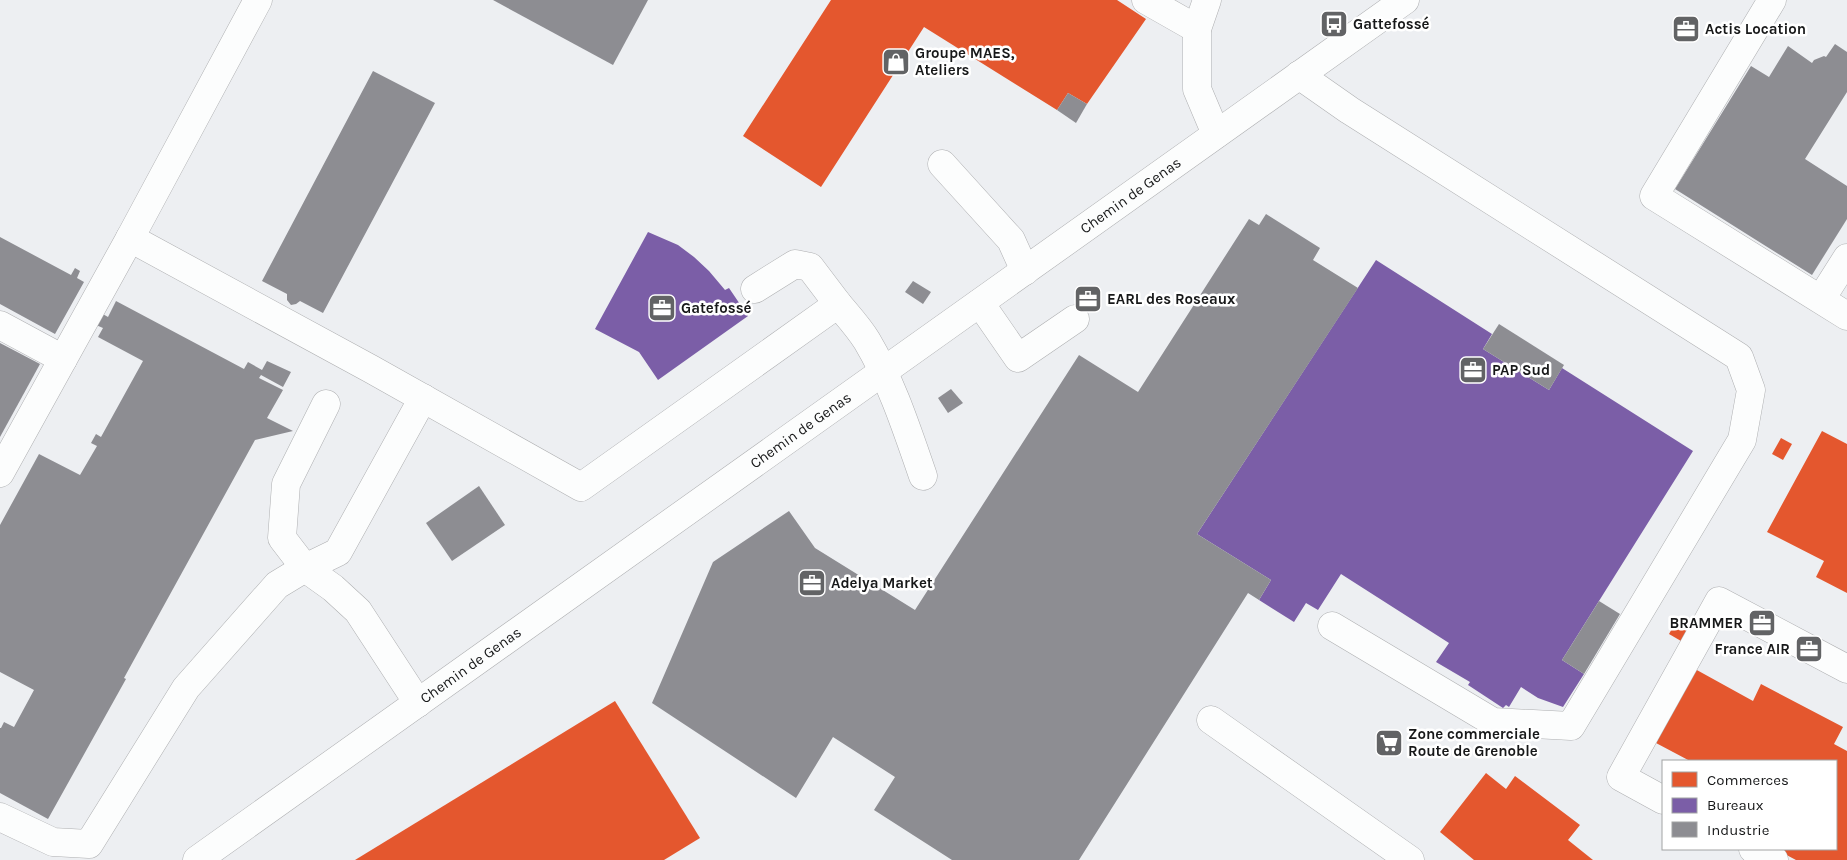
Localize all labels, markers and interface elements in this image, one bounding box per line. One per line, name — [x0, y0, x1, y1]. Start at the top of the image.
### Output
bus stop icon: Gattefossé — [1319, 9, 1349, 39]
office icon: Actis Location — [1671, 14, 1701, 44]
place label: Gattefossé — [1353, 15, 1430, 33]
place label: Actis Location — [1705, 20, 1806, 38]
place label: Groupe MAES, Ateliers — [915, 44, 1015, 79]
shop icon: Groupe MAES, Ateliers — [881, 47, 911, 77]
street label: Chemin de Genas — [1077, 153, 1185, 237]
office icon: EARL des Roseaux — [1073, 284, 1103, 314]
place label: EARL des Roseaux — [1107, 290, 1236, 308]
office icon: Gatefossé — [647, 293, 677, 323]
place label: Gatefossé — [681, 299, 752, 317]
office icon: PAP Sud — [1458, 355, 1488, 385]
place label: PAP Sud — [1492, 361, 1550, 379]
street label: Chemin de Genas — [747, 388, 855, 472]
office icon: Adelya Market — [797, 568, 827, 598]
place label: Adelya Market — [831, 574, 933, 592]
office icon: BRAMMER — [1747, 608, 1777, 638]
place label: BRAMMER — [1670, 614, 1743, 632]
street label: Chemin de Genas — [417, 623, 525, 707]
office icon: France AIR — [1794, 634, 1824, 664]
place label: France AIR — [1715, 640, 1790, 658]
place label: Zone commerciale Route de Grenoble — [1408, 725, 1540, 760]
supermarket icon: Zone commerciale Route de Grenoble — [1374, 728, 1404, 758]
legend — [1662, 760, 1837, 850]
text: Commerces — [1707, 771, 1789, 789]
text: Bureaux — [1707, 796, 1764, 814]
text: Industrie — [1707, 821, 1769, 839]

